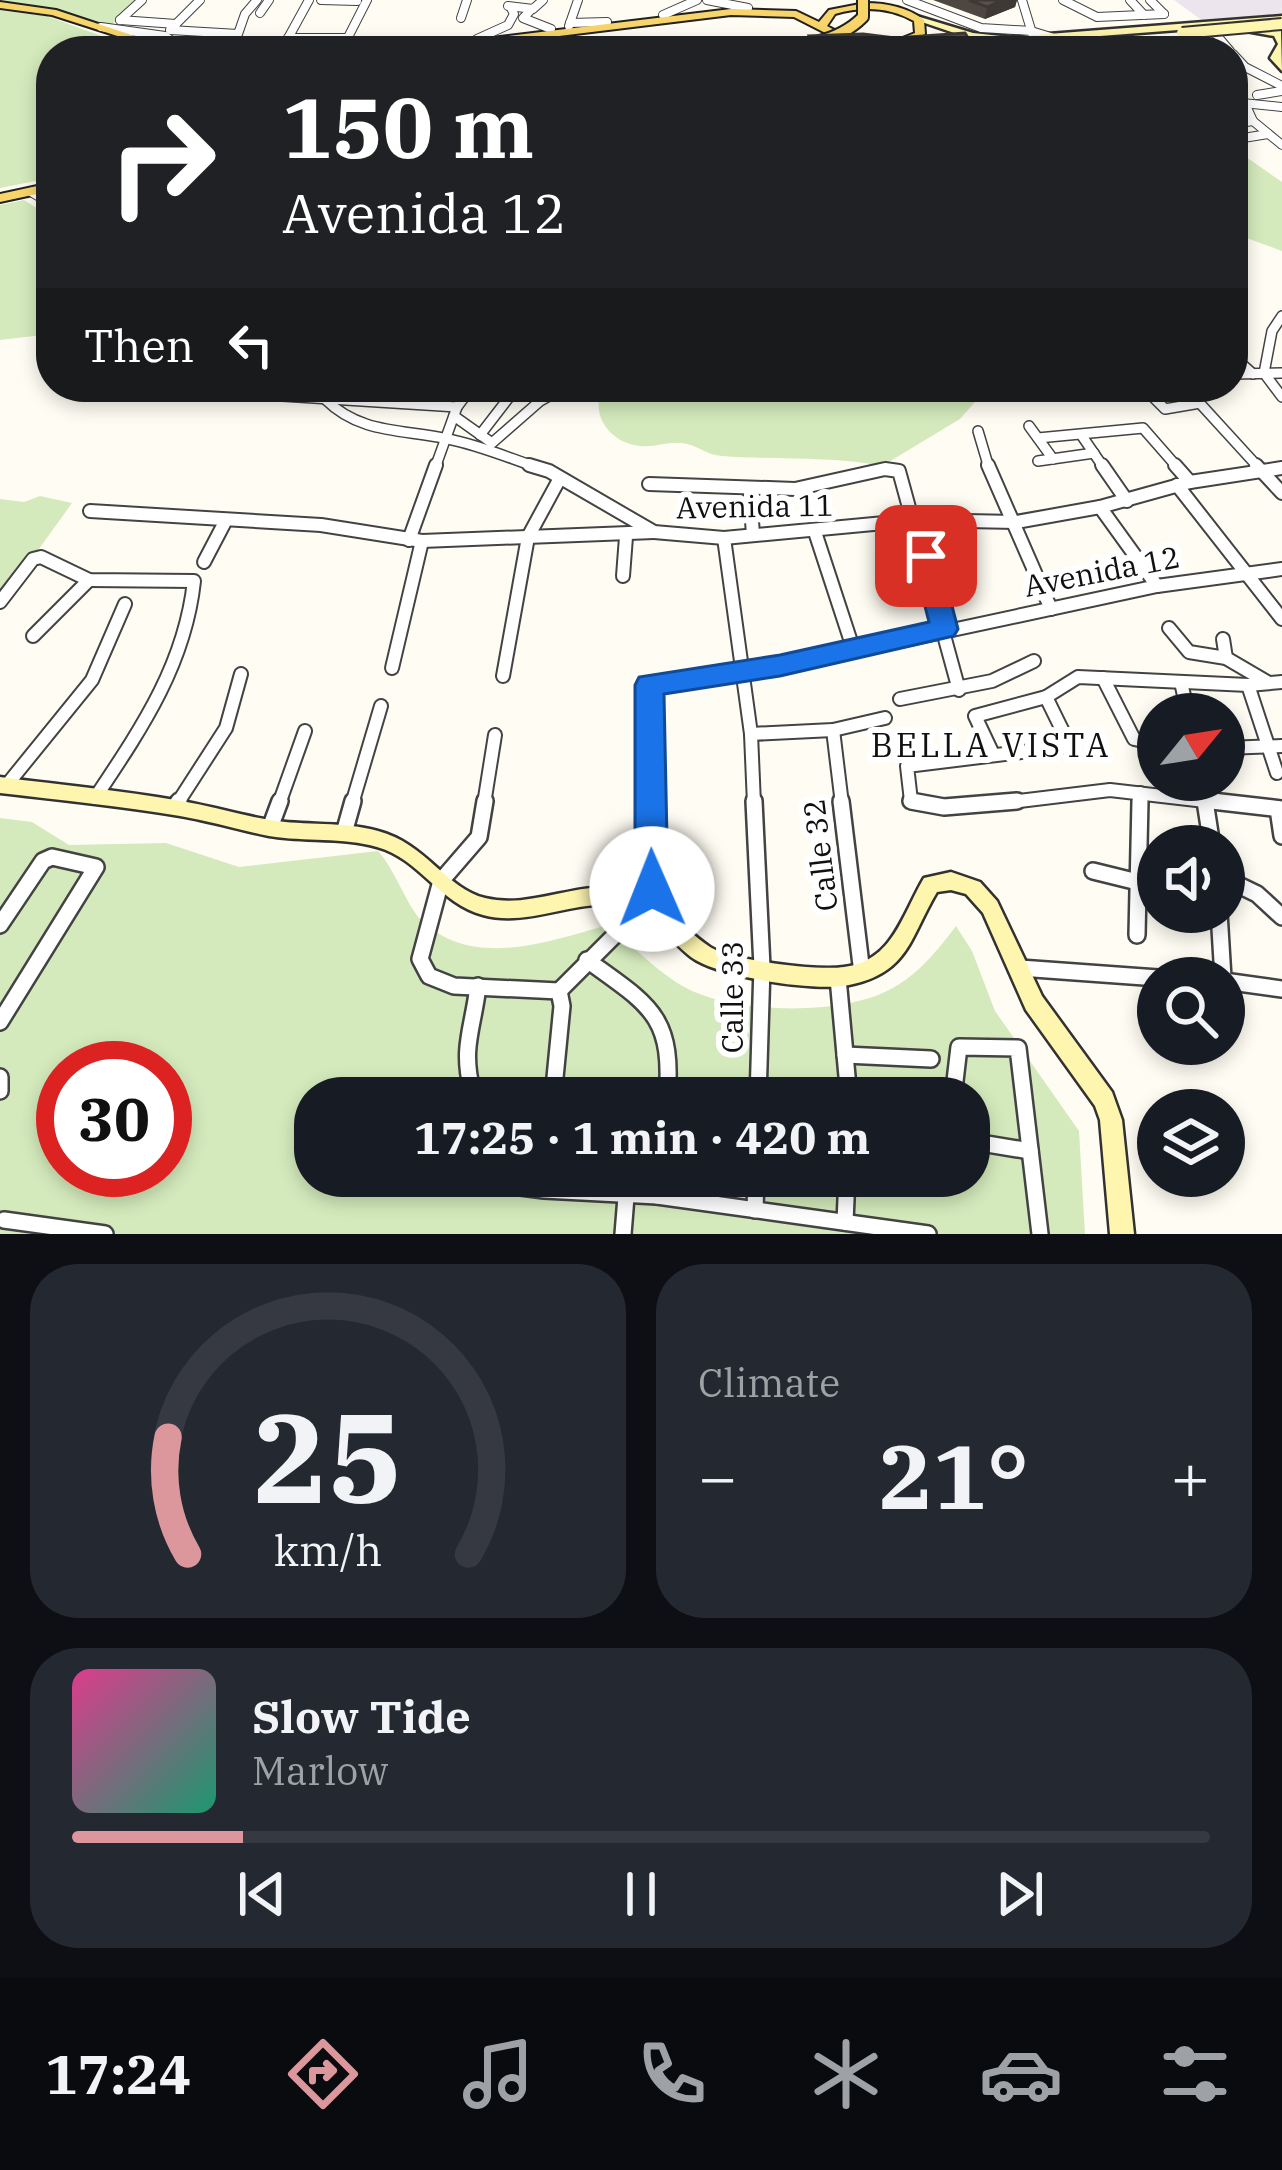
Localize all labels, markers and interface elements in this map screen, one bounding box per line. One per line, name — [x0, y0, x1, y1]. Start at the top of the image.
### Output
text: 150 m — [282, 72, 534, 181]
icon: right — [84, 84, 240, 240]
text: Avenida 12 — [282, 178, 566, 248]
icon: left — [218, 312, 284, 378]
text: Then — [84, 316, 194, 374]
street label: Avenida 11 — [676, 485, 834, 526]
pin — [875, 505, 977, 607]
icon: arrive — [893, 523, 959, 589]
street label: Avenida 12 — [1021, 536, 1183, 605]
north arrow — [1137, 693, 1245, 801]
map controls — [1137, 693, 1245, 1197]
district label: BELLA VISTA — [871, 723, 1111, 766]
street label: Calle 32 — [793, 797, 846, 913]
button: sound — [1137, 825, 1245, 933]
position arrow — [589, 826, 715, 952]
street label: Calle 33 — [712, 941, 751, 1053]
button: search — [1137, 957, 1245, 1065]
speed limit sign: 30 — [36, 1041, 192, 1197]
button: layers — [1137, 1089, 1245, 1197]
text: 17:25 · 1 min · 420 m — [414, 1108, 870, 1166]
text: Climate — [698, 1357, 840, 1408]
text: 25 — [253, 1375, 403, 1537]
text: 21° — [879, 1417, 1029, 1534]
text: − — [698, 1433, 738, 1519]
text: + — [1170, 1433, 1210, 1519]
text: km/h — [274, 1522, 382, 1578]
text: Slow Tide — [252, 1687, 471, 1745]
text: Marlow — [252, 1745, 388, 1796]
icon: previous — [229, 1861, 295, 1927]
icon: pause — [608, 1861, 674, 1927]
icon: next — [987, 1861, 1053, 1927]
icon: directions — [281, 2032, 365, 2116]
icon: music — [456, 2032, 540, 2116]
icon: phone — [630, 2032, 714, 2116]
icon: climate — [804, 2032, 888, 2116]
icon: car — [979, 2032, 1063, 2116]
icon: filters — [1153, 2032, 1237, 2116]
text: 17:24 — [45, 2039, 191, 2109]

